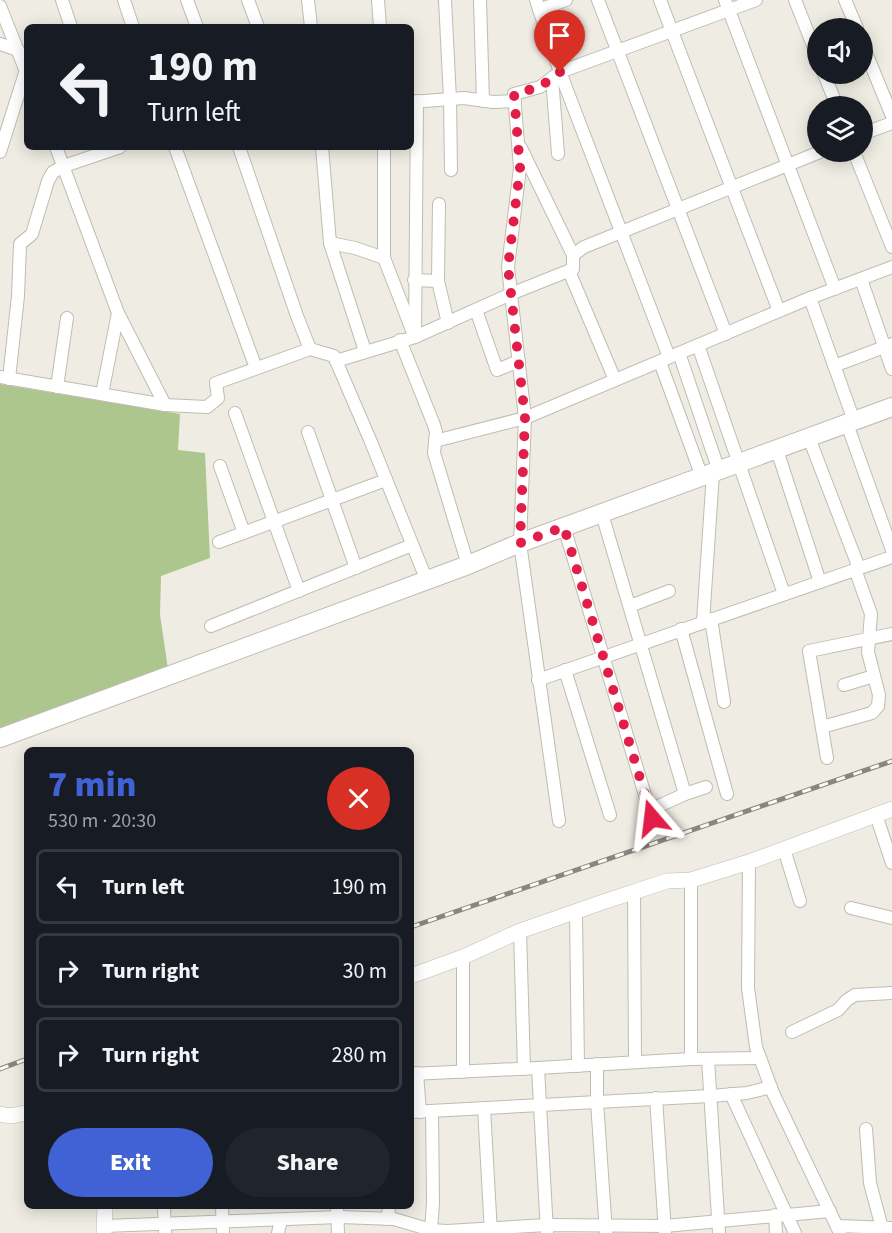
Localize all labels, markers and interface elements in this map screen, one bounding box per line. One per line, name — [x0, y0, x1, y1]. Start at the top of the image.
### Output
pin — [534, 10, 585, 72]
map controls — [807, 18, 873, 162]
button: sound — [807, 18, 873, 84]
icon: arrive — [543, 19, 576, 52]
text: 190 m — [147, 37, 258, 97]
icon: left — [48, 48, 126, 126]
text: Turn left — [147, 93, 241, 132]
button: layers — [807, 96, 873, 162]
text: 7 min — [48, 759, 136, 810]
button: close — [327, 767, 390, 830]
position arrow — [620, 786, 684, 850]
text: 530 m · 20:30 — [48, 807, 156, 835]
icon: left — [51, 870, 84, 903]
text: Turn left — [102, 871, 184, 903]
text: 190 m — [332, 871, 387, 903]
icon: right — [51, 954, 84, 987]
text: Turn right — [102, 955, 199, 987]
text: 30 m — [342, 955, 387, 987]
icon: right — [51, 1038, 84, 1071]
text: Turn right — [102, 1039, 199, 1071]
text: 280 m — [332, 1039, 387, 1071]
button: Exit — [48, 1128, 213, 1197]
button: Share — [225, 1128, 390, 1197]

